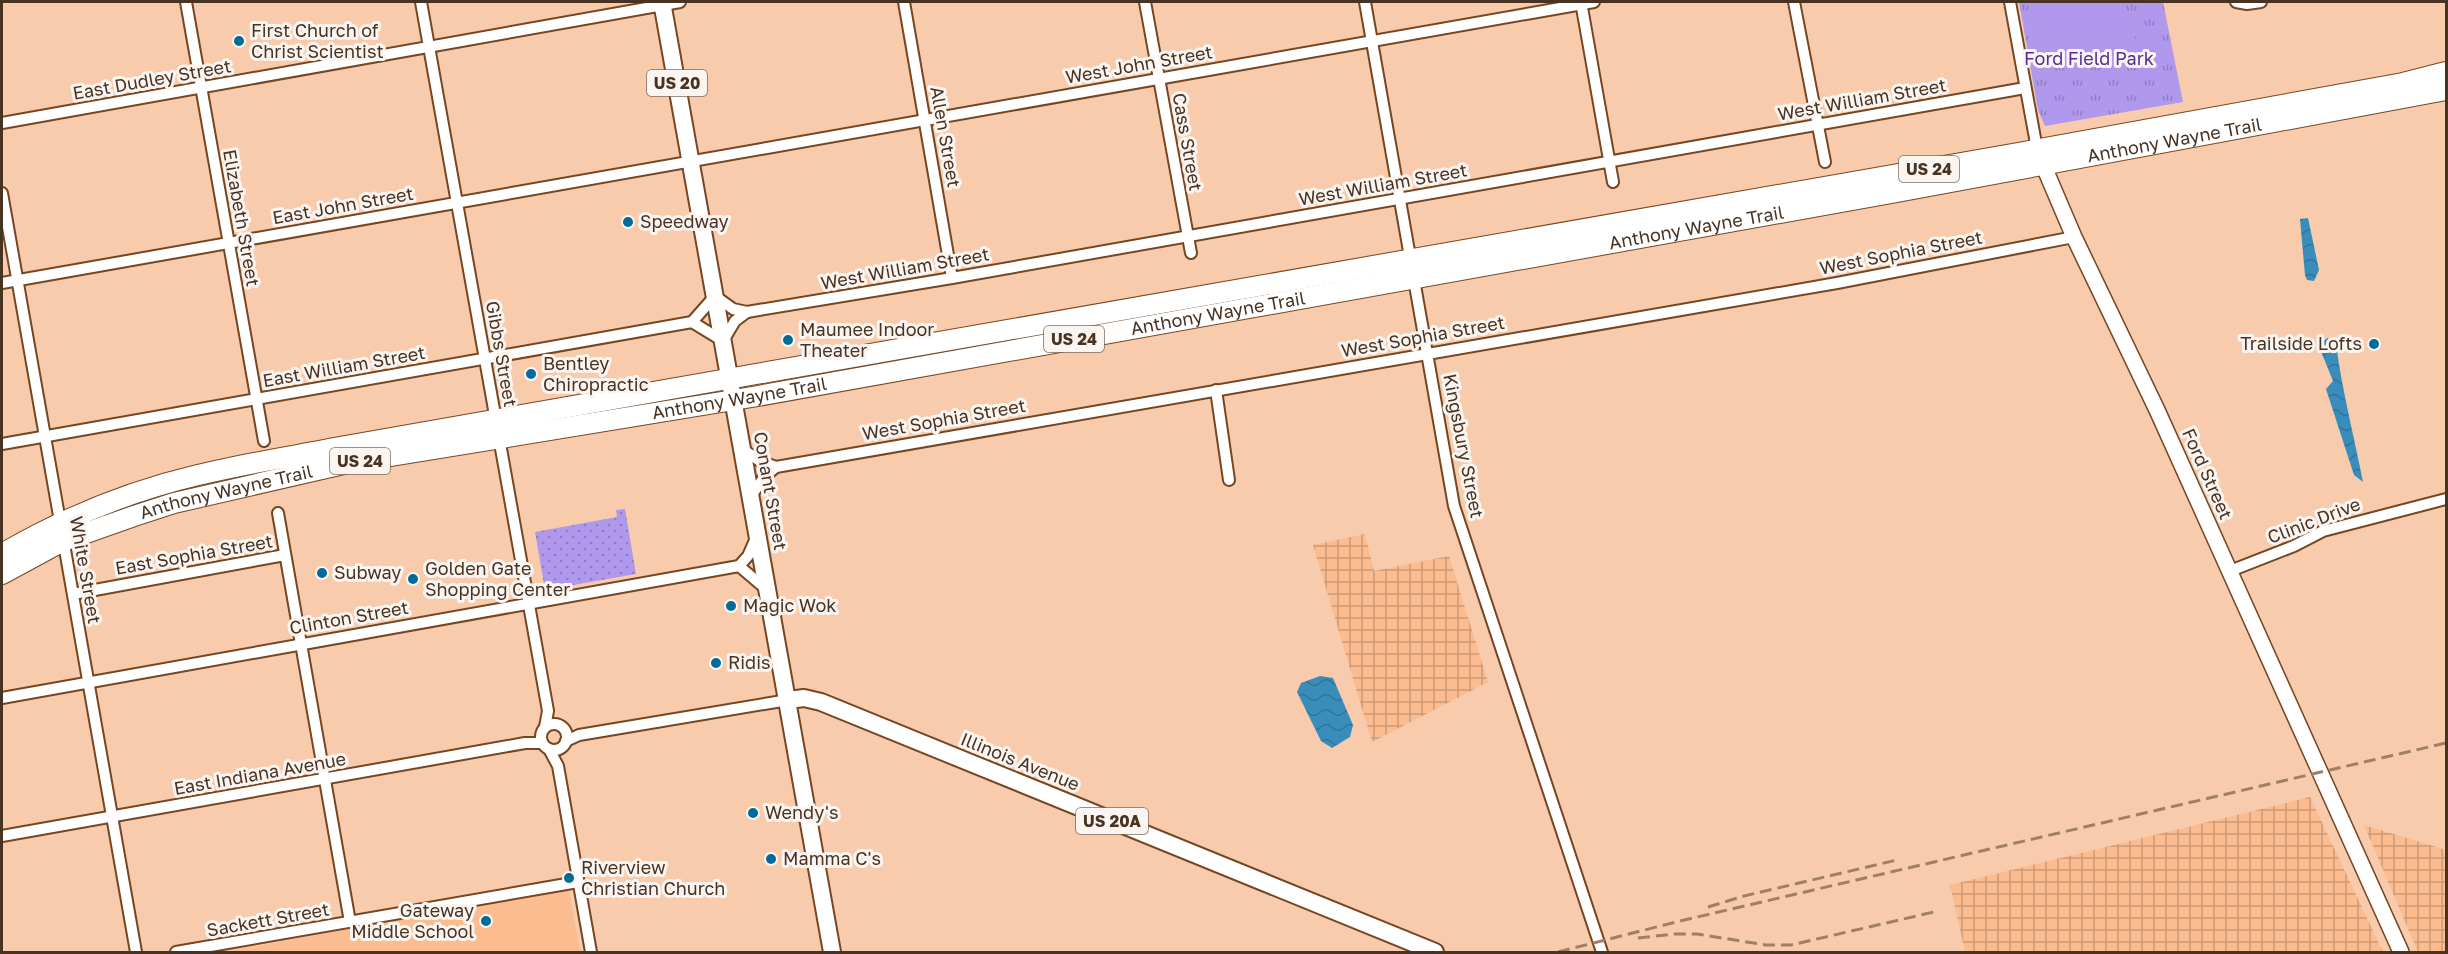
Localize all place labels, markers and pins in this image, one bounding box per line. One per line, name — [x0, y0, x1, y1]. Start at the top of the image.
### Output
place label: First Church of Christ Scientist — [251, 19, 384, 62]
marker: First Church of Christ Scientist — [232, 34, 246, 48]
place label: Speedway — [640, 210, 729, 232]
marker: Speedway — [621, 215, 635, 229]
place label: Maumee Indoor Theater — [800, 318, 934, 361]
place label: Trailside Lofts — [2240, 332, 2362, 354]
marker: Maumee Indoor Theater — [781, 333, 795, 347]
marker: Trailside Lofts — [2367, 337, 2381, 351]
place label: Bentley Chiropractic — [543, 352, 649, 395]
marker: Bentley Chiropractic — [524, 367, 538, 381]
place label: Golden Gate Shopping Center — [425, 557, 570, 600]
place label: Subway — [334, 561, 401, 583]
marker: Subway — [315, 566, 329, 580]
marker: Golden Gate Shopping Center — [406, 572, 420, 586]
place label: Magic Wok — [743, 594, 836, 616]
marker: Magic Wok — [724, 599, 738, 613]
place label: Ridis — [728, 651, 771, 673]
marker: Ridis — [709, 656, 723, 670]
place label: Wendy's — [765, 801, 838, 823]
marker: Wendy's — [746, 806, 760, 820]
place label: Mamma C's — [783, 847, 881, 869]
marker: Mamma C's — [764, 852, 778, 866]
place label: Riverview Christian Church — [581, 856, 725, 899]
marker: Riverview Christian Church — [562, 871, 576, 885]
place label: Gateway Middle School — [351, 899, 474, 942]
marker: Gateway Middle School — [479, 914, 493, 928]

